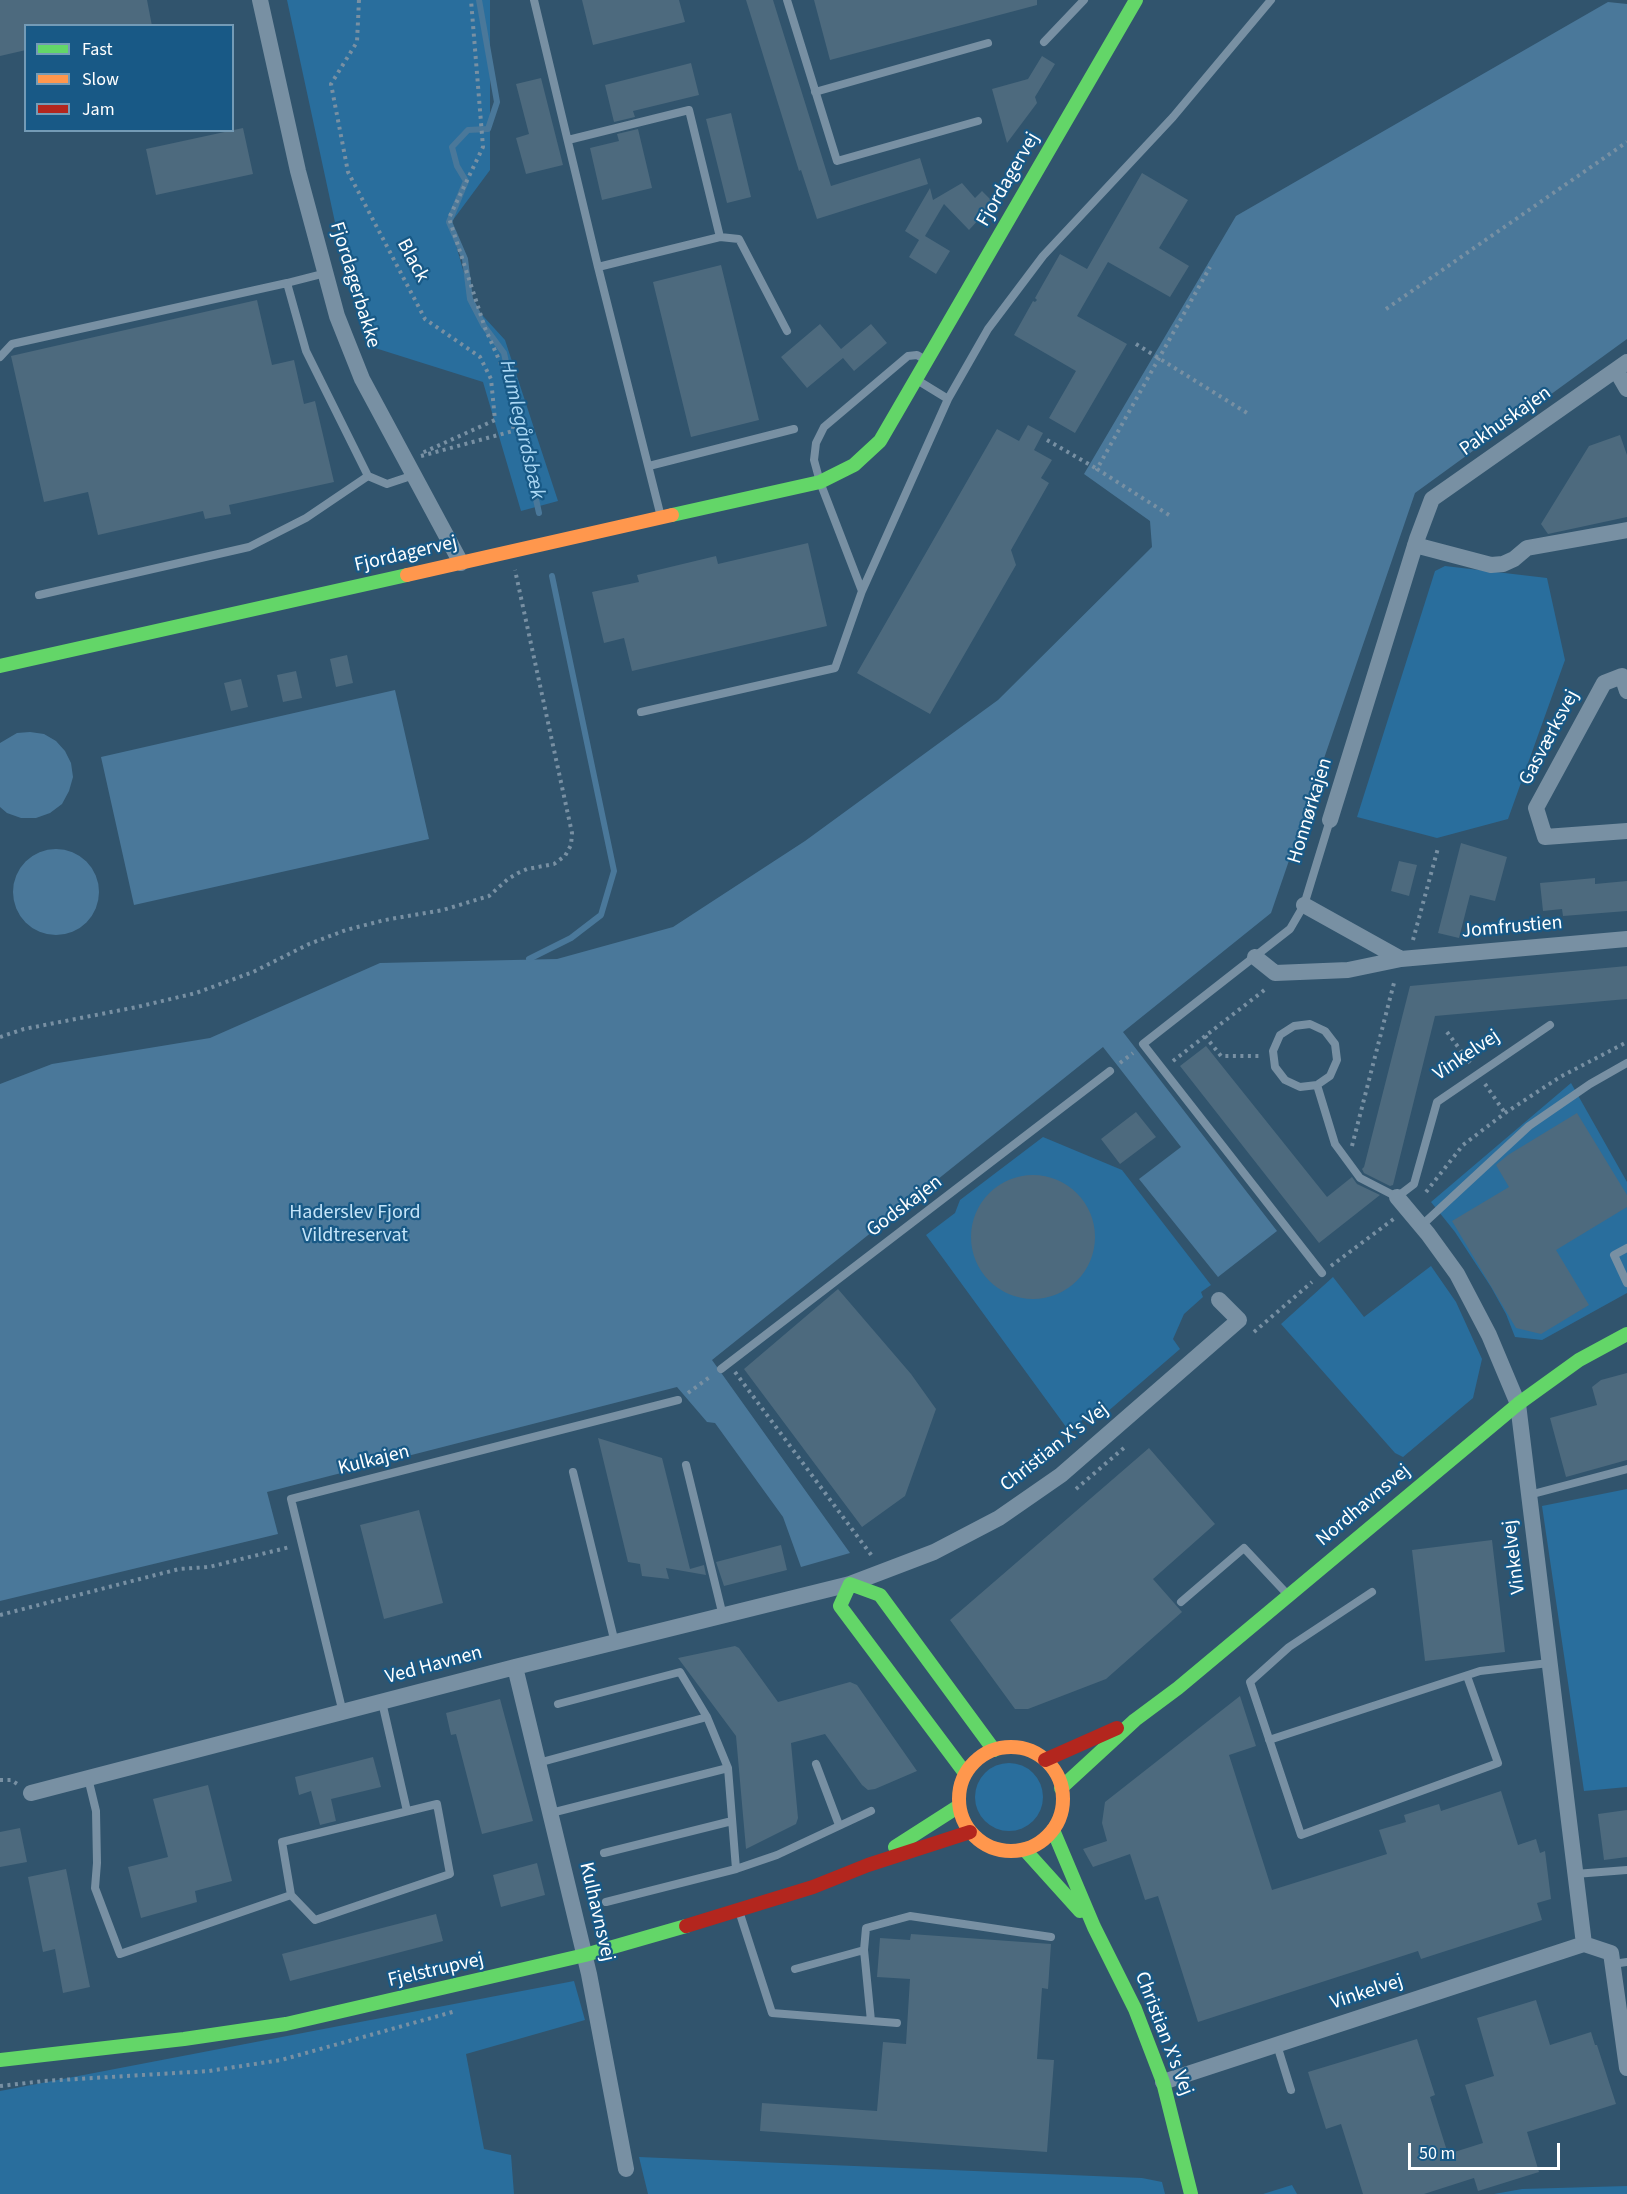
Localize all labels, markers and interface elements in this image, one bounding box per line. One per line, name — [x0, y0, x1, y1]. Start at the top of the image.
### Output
legend — [24, 24, 234, 132]
text: Fast — [82, 37, 113, 62]
text: Slow — [82, 67, 119, 92]
text: Jam — [82, 97, 115, 122]
street label: Fjordagervej — [972, 129, 1046, 231]
street label: Fjordagerbakke — [323, 219, 385, 351]
street label: Black — [391, 235, 433, 287]
water label: Humlegårdsbæk — [493, 358, 549, 502]
street label: Pakhuskajen — [1456, 382, 1556, 462]
street label: Fjordagervej — [352, 532, 460, 578]
street label: Gasværksvej — [1515, 686, 1585, 790]
street label: Honnørkajen — [1284, 755, 1338, 867]
street label: Jomfrustien — [1461, 912, 1563, 944]
street label: Vinkelvej — [1429, 1025, 1505, 1087]
street label: Godskajen — [863, 1171, 947, 1243]
park label: Haderslev Fjord Vildtreservat — [289, 1202, 421, 1249]
street label: Christian X's Vej — [996, 1398, 1114, 1498]
street label: Kulkajen — [336, 1441, 412, 1481]
street label: Nordhavnsvej — [1312, 1460, 1416, 1552]
street label: Vinkelvej — [1499, 1518, 1531, 1596]
street label: Ved Havnen — [383, 1642, 485, 1690]
street label: Kulhavnsvej — [573, 1860, 619, 1964]
street label: Fjelstrupvej — [386, 1948, 486, 1994]
street label: Christian X's Vej — [1128, 1969, 1198, 2099]
street label: Vinkelvej — [1328, 1970, 1406, 2016]
scale bar — [1411, 2131, 1562, 2169]
text: 50 m — [1419, 2141, 1455, 2166]

